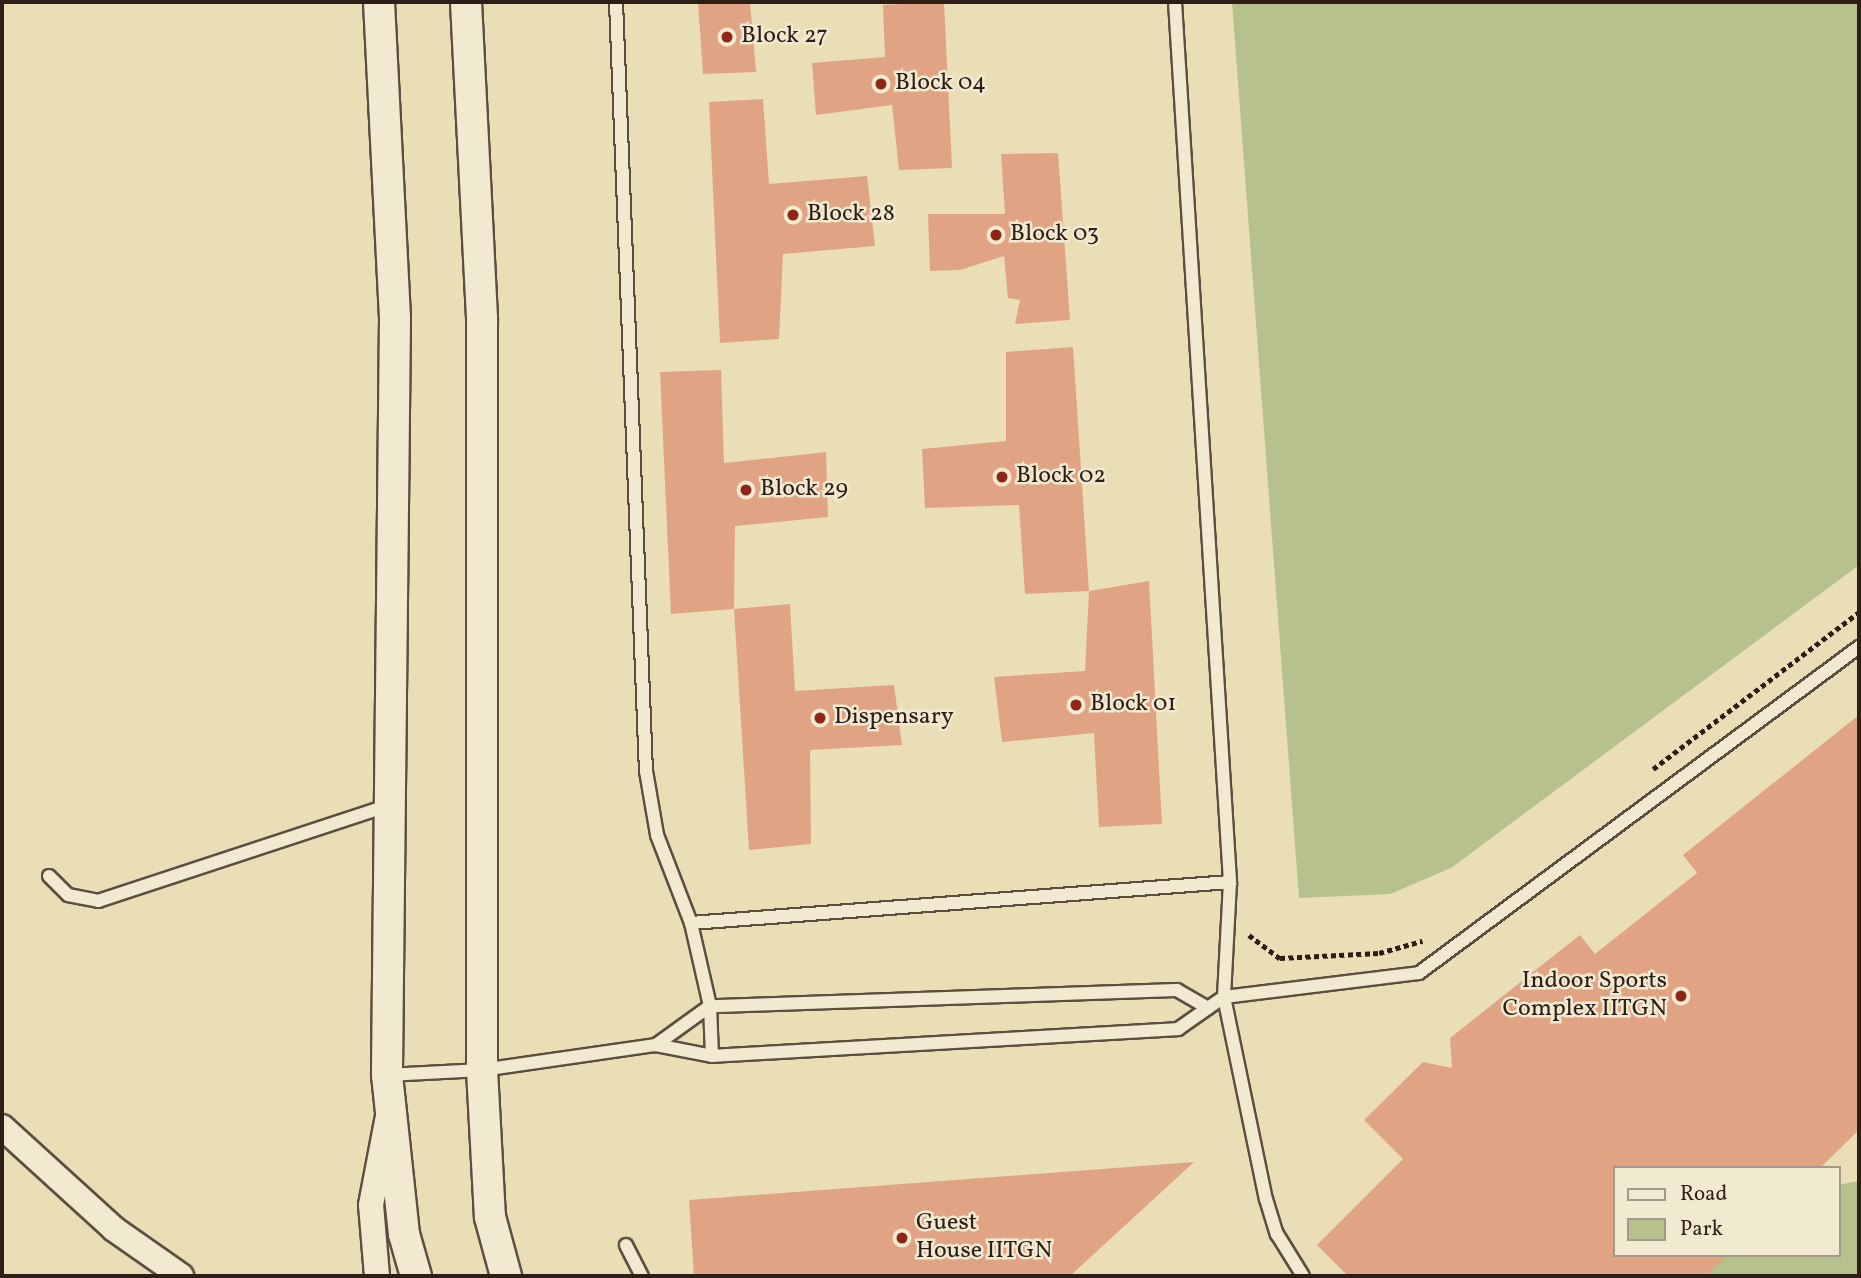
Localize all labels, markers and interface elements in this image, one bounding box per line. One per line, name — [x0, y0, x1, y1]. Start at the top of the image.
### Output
place label: Block 27 — [741, 23, 828, 51]
marker: Block 27 — [719, 29, 735, 45]
place label: Block 04 — [895, 70, 986, 98]
marker: Block 04 — [873, 76, 889, 92]
place label: Block 28 — [807, 201, 895, 229]
marker: Block 28 — [785, 207, 801, 223]
place label: Block 03 — [1010, 221, 1099, 249]
marker: Block 03 — [988, 227, 1004, 243]
place label: Block 02 — [1016, 463, 1106, 491]
marker: Block 02 — [994, 469, 1010, 485]
place label: Block 29 — [760, 476, 848, 504]
marker: Block 29 — [738, 482, 754, 498]
place label: Block 01 — [1090, 691, 1177, 719]
marker: Block 01 — [1068, 697, 1084, 713]
place label: Dispensary — [834, 704, 954, 732]
marker: Dispensary — [812, 710, 828, 726]
place label: Indoor Sports Complex IITGN — [1502, 968, 1667, 1024]
marker: Indoor Sports Complex IITGN — [1673, 988, 1689, 1004]
legend — [1612, 1166, 1840, 1257]
text: Road — [1680, 1180, 1727, 1209]
place label: Guest House IITGN — [916, 1210, 1052, 1266]
text: Park — [1680, 1215, 1723, 1244]
marker: Guest House IITGN — [894, 1230, 910, 1246]

